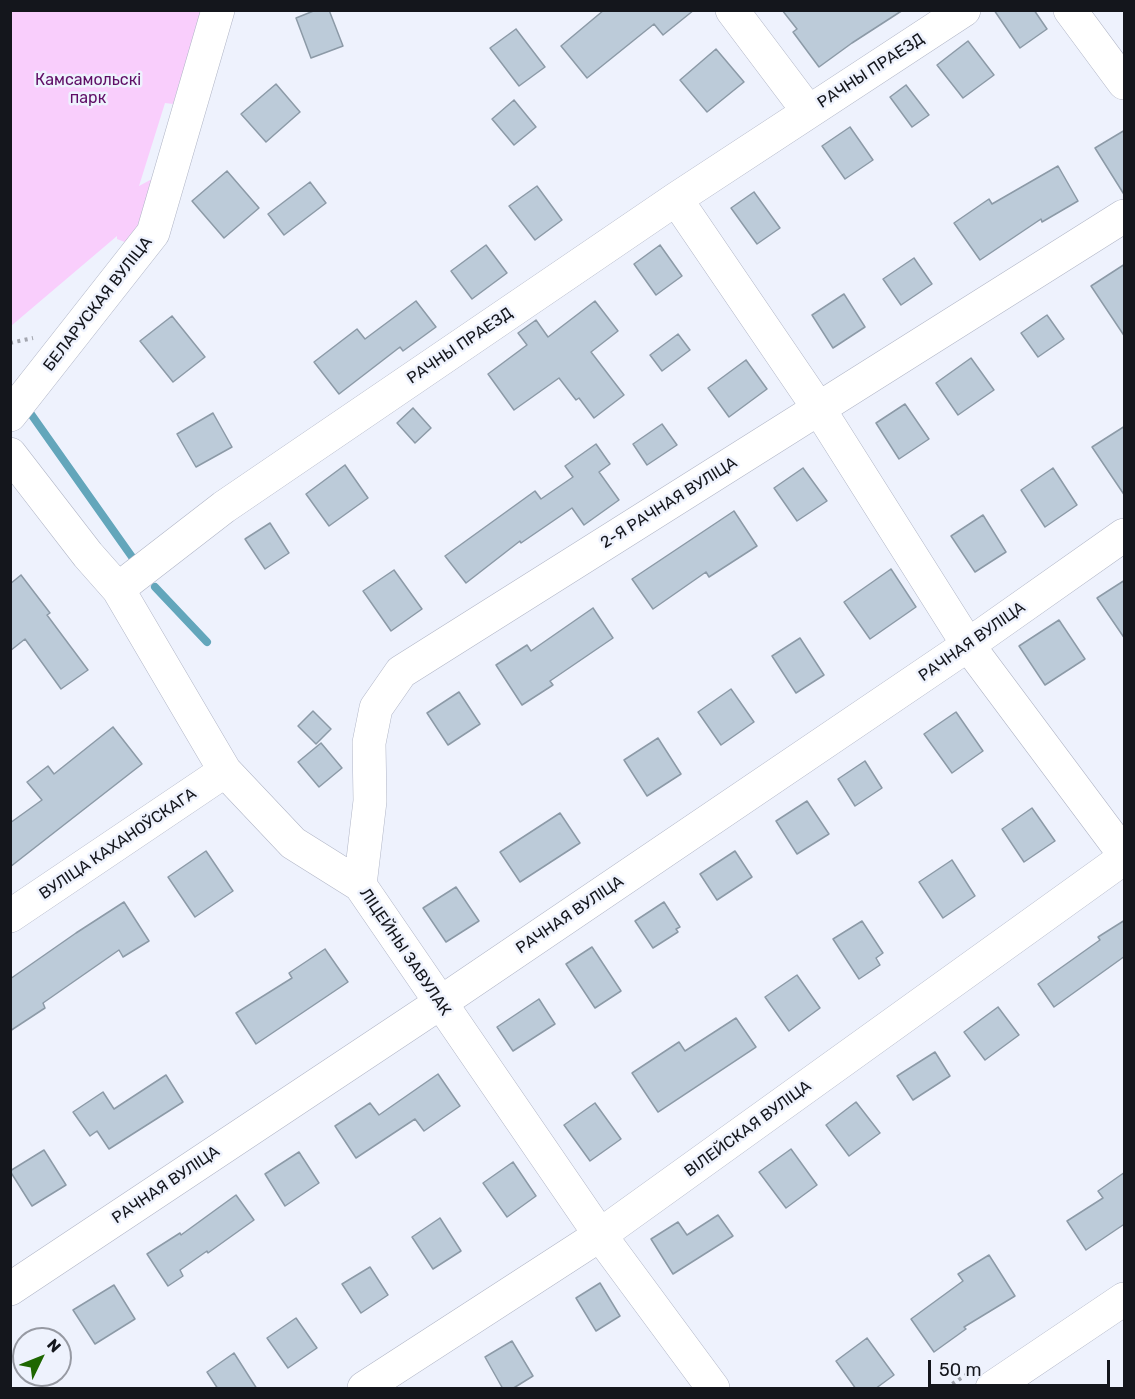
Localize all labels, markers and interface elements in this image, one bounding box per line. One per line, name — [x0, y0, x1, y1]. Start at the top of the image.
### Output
street label: РАЧНЫ ПРАЕЗД — [814, 29, 928, 113]
park label: Камсамольскі парк — [35, 70, 141, 108]
street label: БЕЛАРУСКАЯ ВУЛІЦА — [40, 233, 156, 375]
street label: РАЧНЫ ПРАЕЗД — [404, 304, 516, 388]
street label: 2-Я РАЧНАЯ ВУЛІЦА — [597, 453, 741, 553]
street label: РАЧНАЯ ВУЛІЦА — [915, 598, 1029, 686]
street label: ВУЛІЦА КАХАНОЎСКАГА — [36, 784, 200, 904]
street label: РАЧНАЯ ВУЛІЦА — [512, 872, 628, 958]
street label: ЛІЦЕЙНЫ ЗАВУЛАК — [355, 884, 455, 1020]
street label: ВІЛЕЙСКАЯ ВУЛІЦА — [681, 1077, 815, 1181]
street label: РАЧНАЯ ВУЛІЦА — [108, 1142, 224, 1228]
north arrow — [12, 1327, 72, 1387]
text: N — [43, 1335, 65, 1356]
scale bar — [931, 1348, 1112, 1386]
text: 50 m — [939, 1359, 982, 1381]

